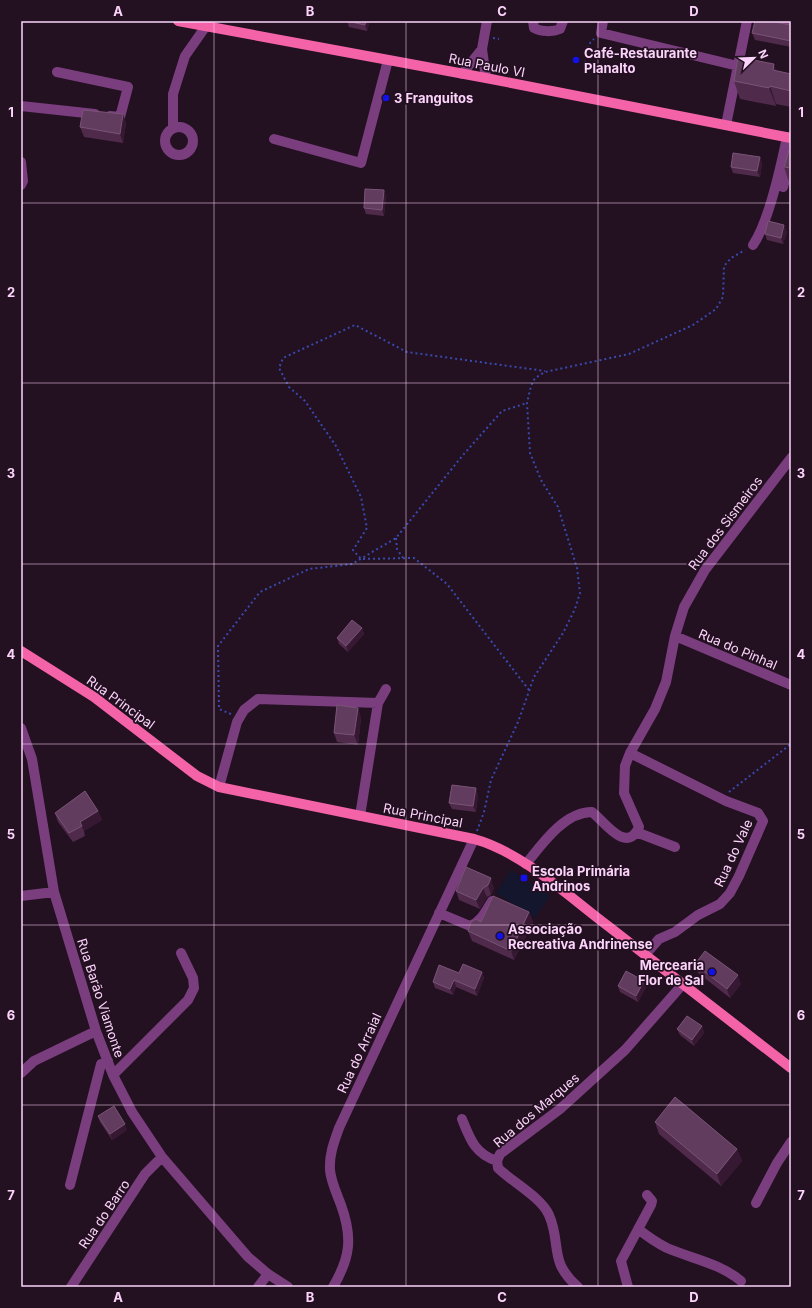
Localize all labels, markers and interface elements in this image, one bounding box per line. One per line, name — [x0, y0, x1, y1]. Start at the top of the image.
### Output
text: A — [113, 3, 123, 19]
text: B — [306, 3, 315, 19]
text: C — [497, 3, 507, 19]
text: D — [689, 3, 699, 19]
north arrow — [734, 38, 774, 78]
place label: Café-Restaurante Planalto — [584, 45, 697, 76]
text: N — [755, 47, 771, 61]
street label: Rua Paulo VI — [448, 50, 526, 80]
marker: Café-Restaurante Planalto — [571, 55, 581, 65]
place label: 3 Franguitos — [394, 90, 473, 106]
marker: 3 Franguitos — [381, 93, 391, 103]
text: 1 — [8, 104, 14, 120]
text: 1 — [798, 104, 804, 120]
text: 2 — [7, 284, 15, 300]
text: 2 — [797, 284, 805, 300]
text: 3 — [7, 465, 15, 481]
text: 3 — [797, 465, 805, 481]
street label: Rua dos Sismeiros — [685, 473, 765, 573]
street label: Rua do Pinhal — [696, 625, 780, 673]
text: 4 — [7, 646, 16, 662]
text: 4 — [797, 646, 806, 662]
street label: Rua Principal — [84, 672, 158, 732]
street label: Rua Principal — [382, 799, 464, 831]
street label: Rua do Vale — [710, 817, 756, 889]
text: 5 — [7, 826, 15, 842]
text: 5 — [797, 826, 805, 842]
place label: Escola Primária Andrinos — [532, 863, 630, 894]
marker: Escola Primária Andrinos — [519, 873, 529, 883]
place label: Associação Recreativa Andrinense — [508, 921, 653, 952]
marker: Associação Recreativa Andrinense — [495, 931, 505, 941]
street label: Rua Barão Viamonte — [74, 936, 128, 1060]
place label: Mercearia Flor de Sal — [638, 957, 704, 988]
marker: Mercearia Flor de Sal — [707, 967, 717, 977]
text: 6 — [7, 1007, 15, 1023]
text: 6 — [797, 1007, 805, 1023]
street label: Rua do Arraial — [334, 1011, 384, 1095]
street label: Rua dos Marques — [490, 1069, 582, 1151]
street label: Rua do Barro — [75, 1176, 133, 1252]
text: 7 — [7, 1187, 15, 1203]
text: 7 — [797, 1187, 805, 1203]
text: A — [113, 1289, 123, 1305]
text: B — [306, 1289, 315, 1305]
text: C — [497, 1289, 507, 1305]
text: D — [689, 1289, 699, 1305]

